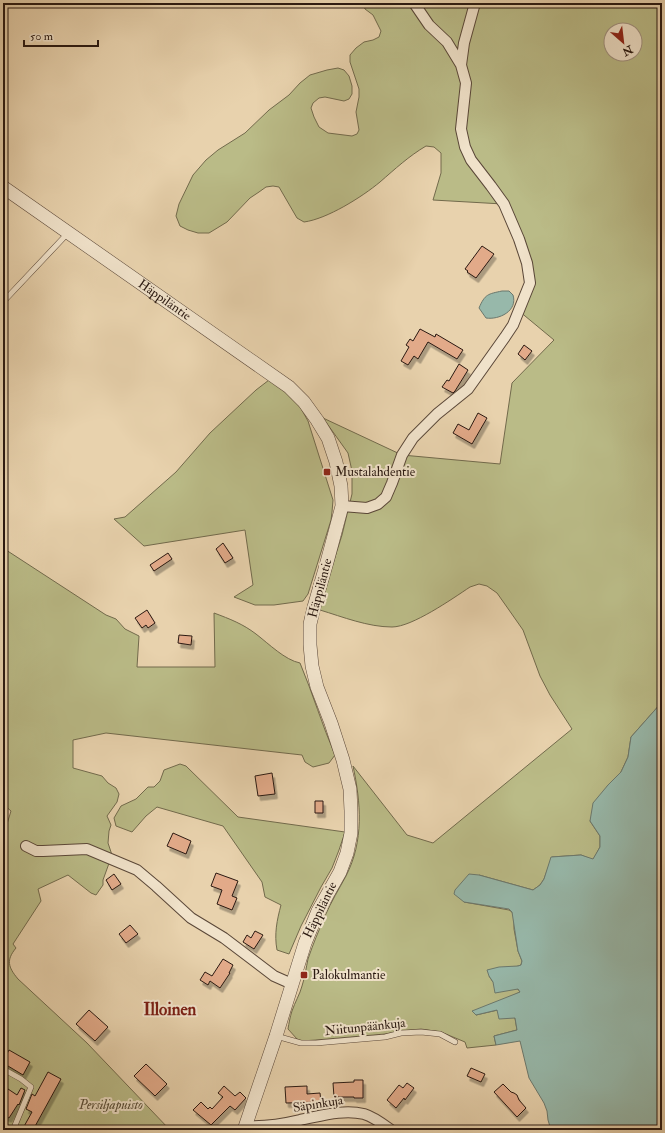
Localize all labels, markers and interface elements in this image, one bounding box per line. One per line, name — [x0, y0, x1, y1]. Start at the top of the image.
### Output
scale bar — [24, 22, 98, 48]
north arrow — [603, 22, 643, 62]
text: 50 m — [30, 29, 54, 44]
text: N — [619, 42, 636, 59]
street label: Häppiläntie — [135, 276, 194, 324]
place label: Mustalahdentie — [335, 464, 416, 480]
marker: Mustalahdentie — [322, 467, 332, 477]
street label: Häppiläntie — [304, 556, 337, 620]
street label: Häppiläntie — [299, 879, 342, 941]
place label: Palokulmantie — [312, 967, 386, 983]
marker: Palokulmantie — [299, 970, 309, 980]
district label: Illoinen — [144, 999, 197, 1020]
street label: Niitunpäänkuja — [324, 1015, 407, 1040]
street label: Säpinkuja — [292, 1092, 345, 1117]
park label: Persiljapuisto — [78, 1097, 143, 1113]

